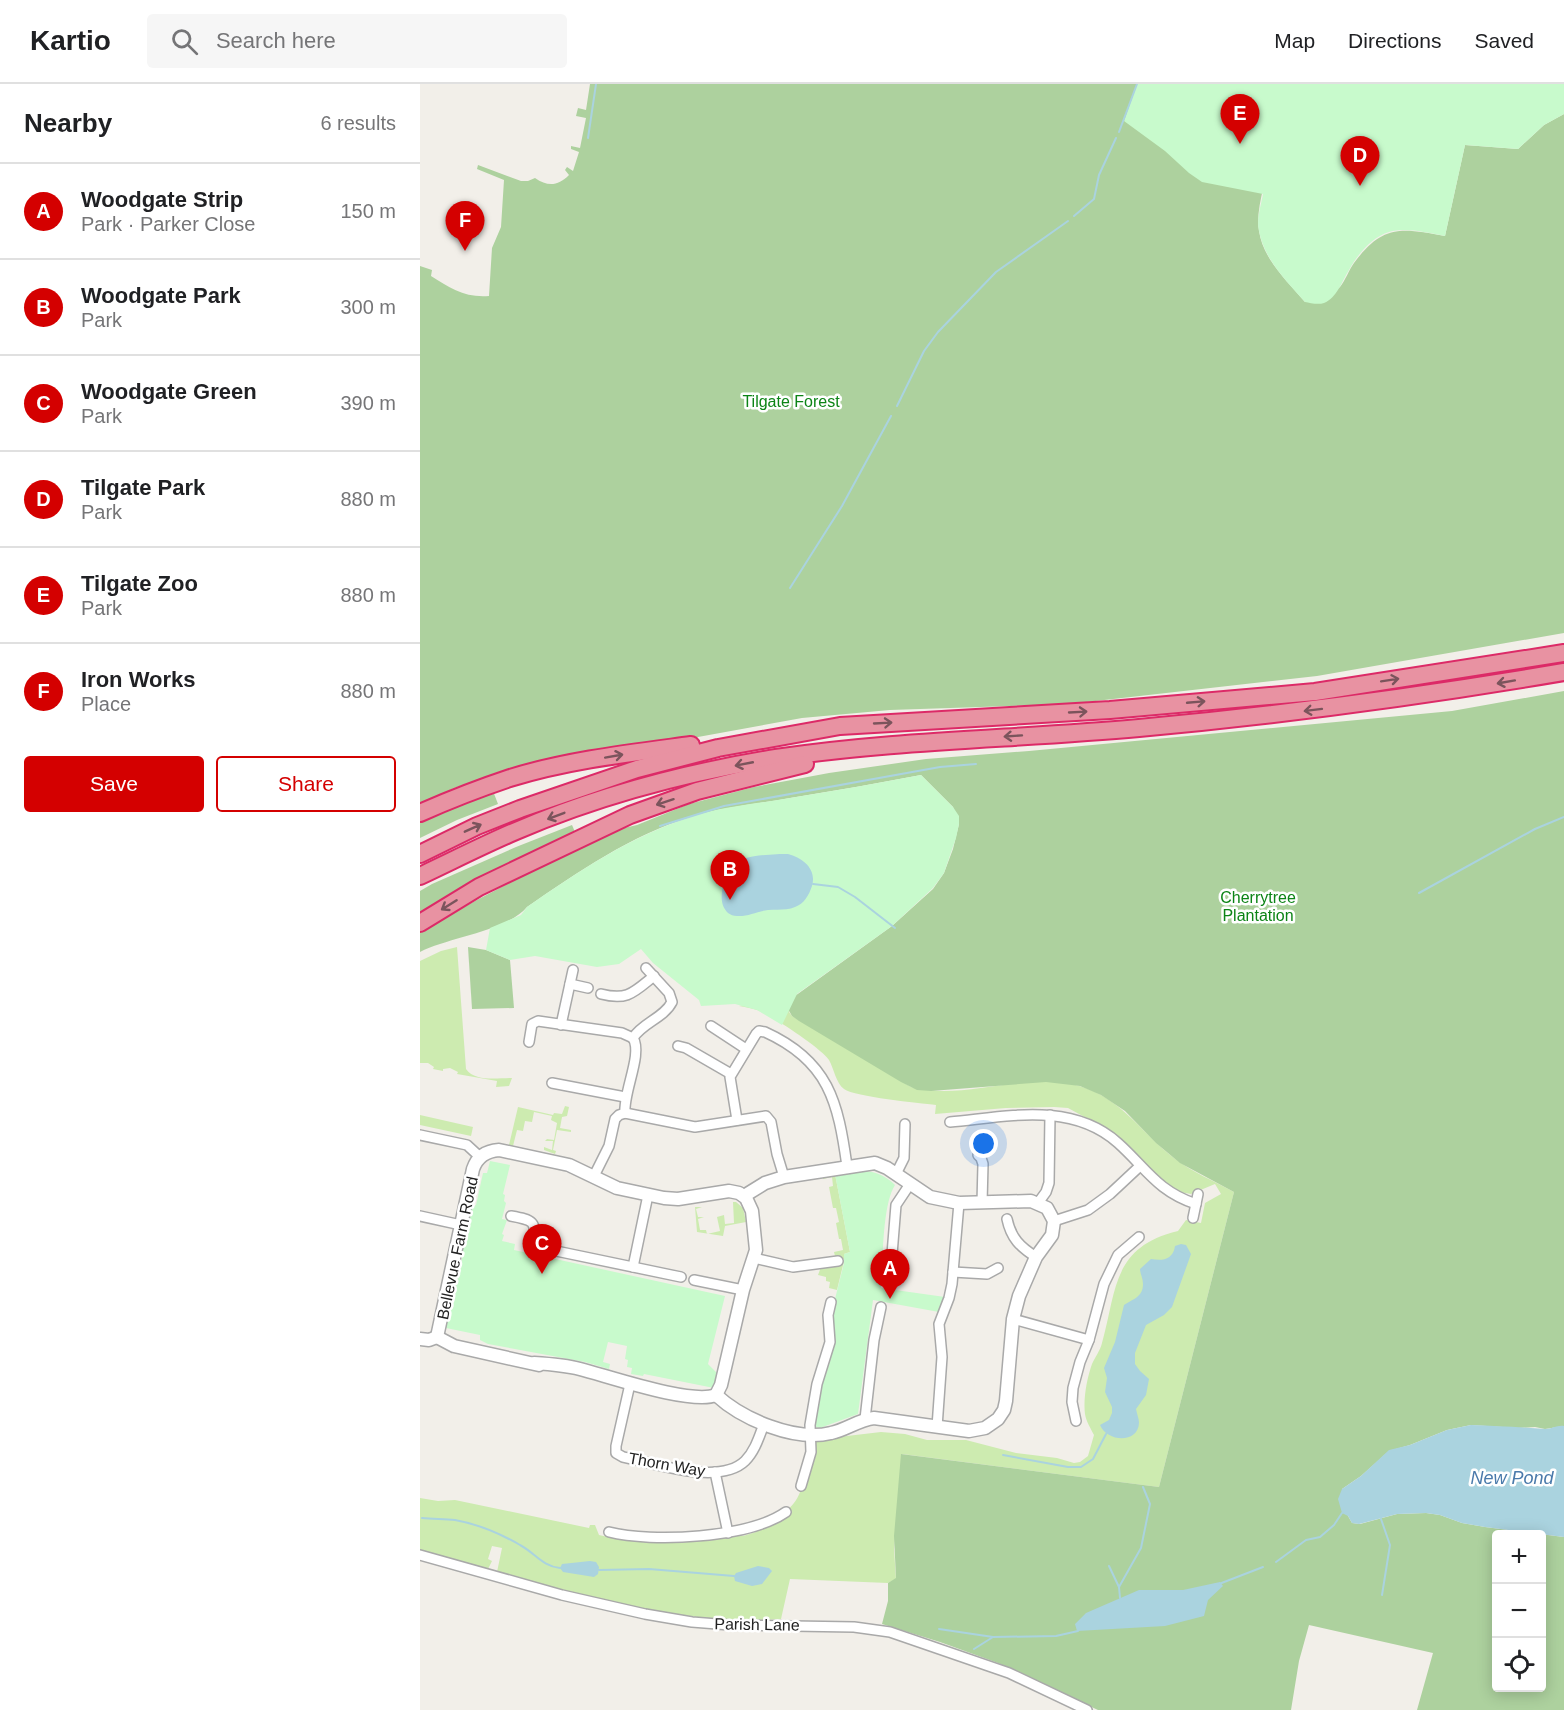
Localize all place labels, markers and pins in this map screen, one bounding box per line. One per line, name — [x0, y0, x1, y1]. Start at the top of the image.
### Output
pin: E — [1220, 94, 1260, 144]
pin: D — [1340, 136, 1380, 186]
pin: F — [446, 202, 484, 251]
pin: B — [710, 850, 750, 900]
pin: C — [522, 1224, 562, 1274]
pin: A — [870, 1250, 910, 1299]

